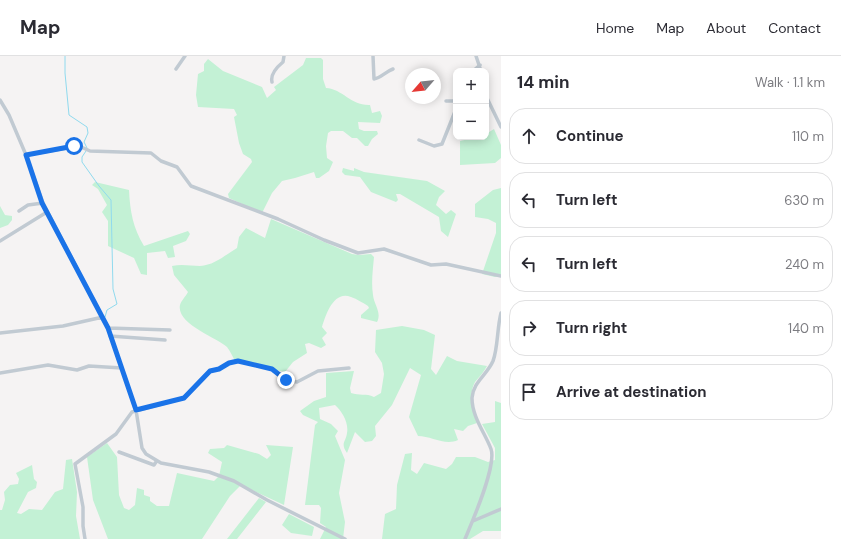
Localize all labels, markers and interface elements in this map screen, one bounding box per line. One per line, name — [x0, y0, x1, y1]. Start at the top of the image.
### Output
text: Map — [20, 15, 60, 40]
text: Home — [596, 19, 634, 37]
text: Map — [656, 19, 684, 37]
text: About — [706, 19, 746, 37]
text: Contact — [768, 19, 821, 37]
north arrow — [405, 68, 441, 104]
map controls — [453, 68, 489, 140]
button: + — [453, 68, 489, 104]
text: 14 min — [517, 71, 569, 93]
text: Walk · 1.1 km — [755, 74, 825, 91]
button: − — [453, 104, 489, 140]
icon: ahead — [518, 125, 540, 147]
text: Continue — [556, 126, 624, 146]
text: 110 m — [792, 128, 824, 145]
route start — [65, 137, 83, 155]
icon: left — [518, 189, 540, 211]
text: Turn left — [556, 190, 617, 210]
text: 630 m — [784, 192, 824, 209]
icon: left — [518, 253, 540, 275]
text: Turn left — [556, 254, 617, 274]
text: 240 m — [785, 256, 824, 273]
icon: right — [518, 317, 540, 339]
text: Turn right — [556, 318, 627, 338]
text: 140 m — [788, 320, 824, 337]
route end — [277, 371, 295, 389]
icon: arrive — [518, 381, 540, 403]
text: Arrive at destination — [556, 382, 707, 402]

